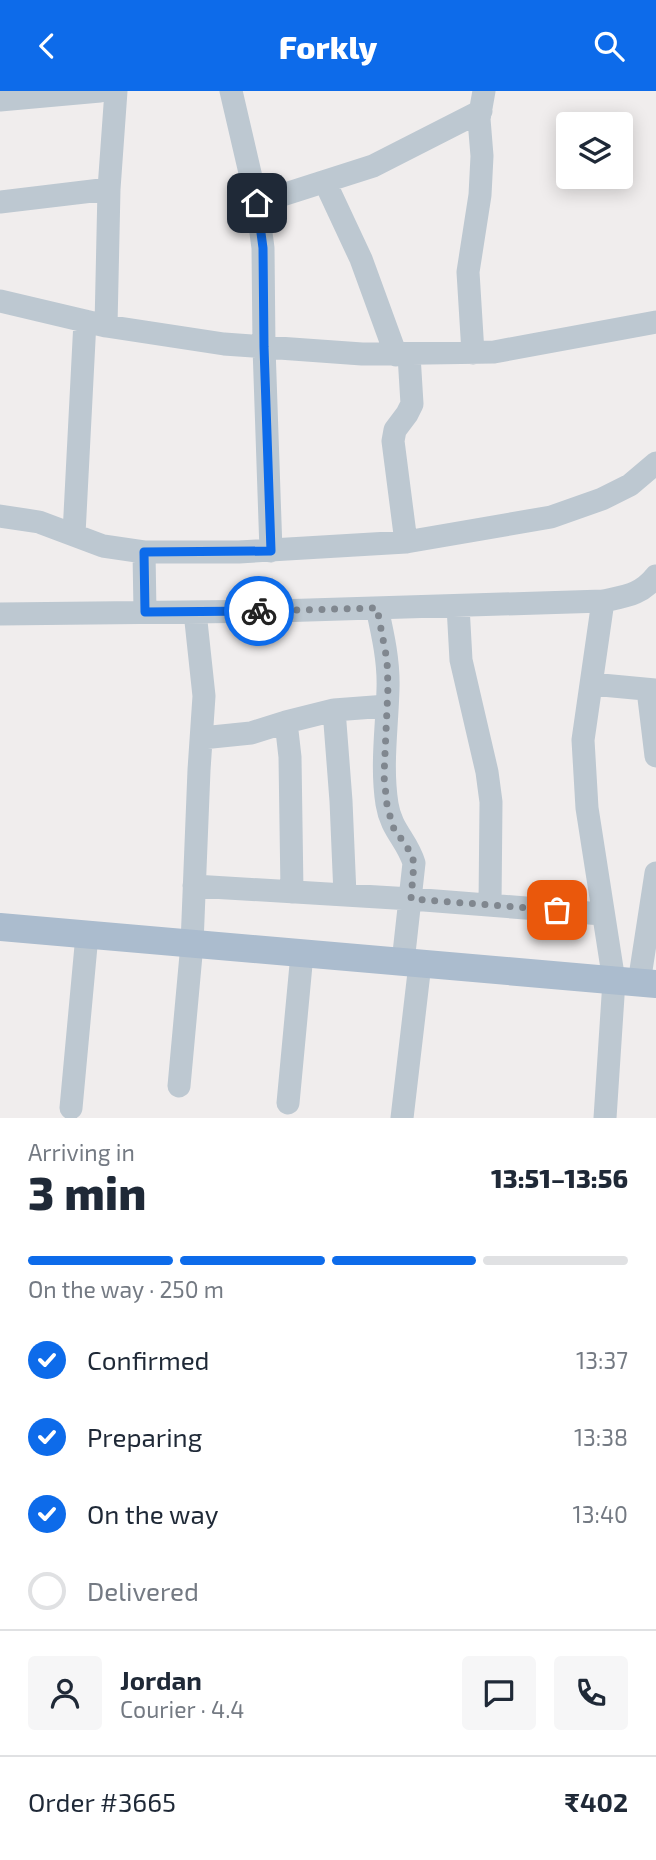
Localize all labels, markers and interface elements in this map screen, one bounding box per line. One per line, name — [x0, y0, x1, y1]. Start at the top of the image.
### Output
icon: back — [28, 27, 66, 65]
text: Forkly — [279, 27, 377, 65]
icon: search — [590, 27, 628, 65]
map controls — [556, 112, 633, 189]
button: layers — [556, 112, 633, 189]
pin — [227, 173, 287, 233]
icon: home — [238, 184, 276, 222]
courier — [224, 576, 294, 646]
icon: bike — [240, 592, 278, 630]
pin — [527, 880, 587, 940]
icon: bag — [538, 891, 576, 929]
text: Arriving in — [28, 1138, 135, 1166]
text: 13:51–13:56 — [491, 1162, 628, 1193]
text: 3 min — [28, 1164, 146, 1219]
text: On the way · 250 m — [28, 1275, 224, 1303]
icon: check — [28, 1341, 66, 1379]
text: Confirmed — [87, 1344, 210, 1375]
text: 13:37 — [576, 1346, 628, 1374]
icon: check — [28, 1418, 66, 1456]
text: Preparing — [87, 1421, 202, 1452]
text: 13:38 — [574, 1423, 628, 1451]
icon: check — [28, 1495, 66, 1533]
text: On the way — [87, 1498, 218, 1529]
text: 13:40 — [573, 1500, 628, 1528]
text: Delivered — [87, 1575, 199, 1606]
button: person — [28, 1656, 102, 1730]
button: chat — [462, 1656, 536, 1730]
button: phone — [554, 1656, 628, 1730]
text: Jordan — [120, 1664, 202, 1695]
text: Courier · 4.4 — [120, 1695, 244, 1723]
text: Order #3665 — [28, 1786, 176, 1817]
text: ₹402 — [565, 1786, 628, 1817]

